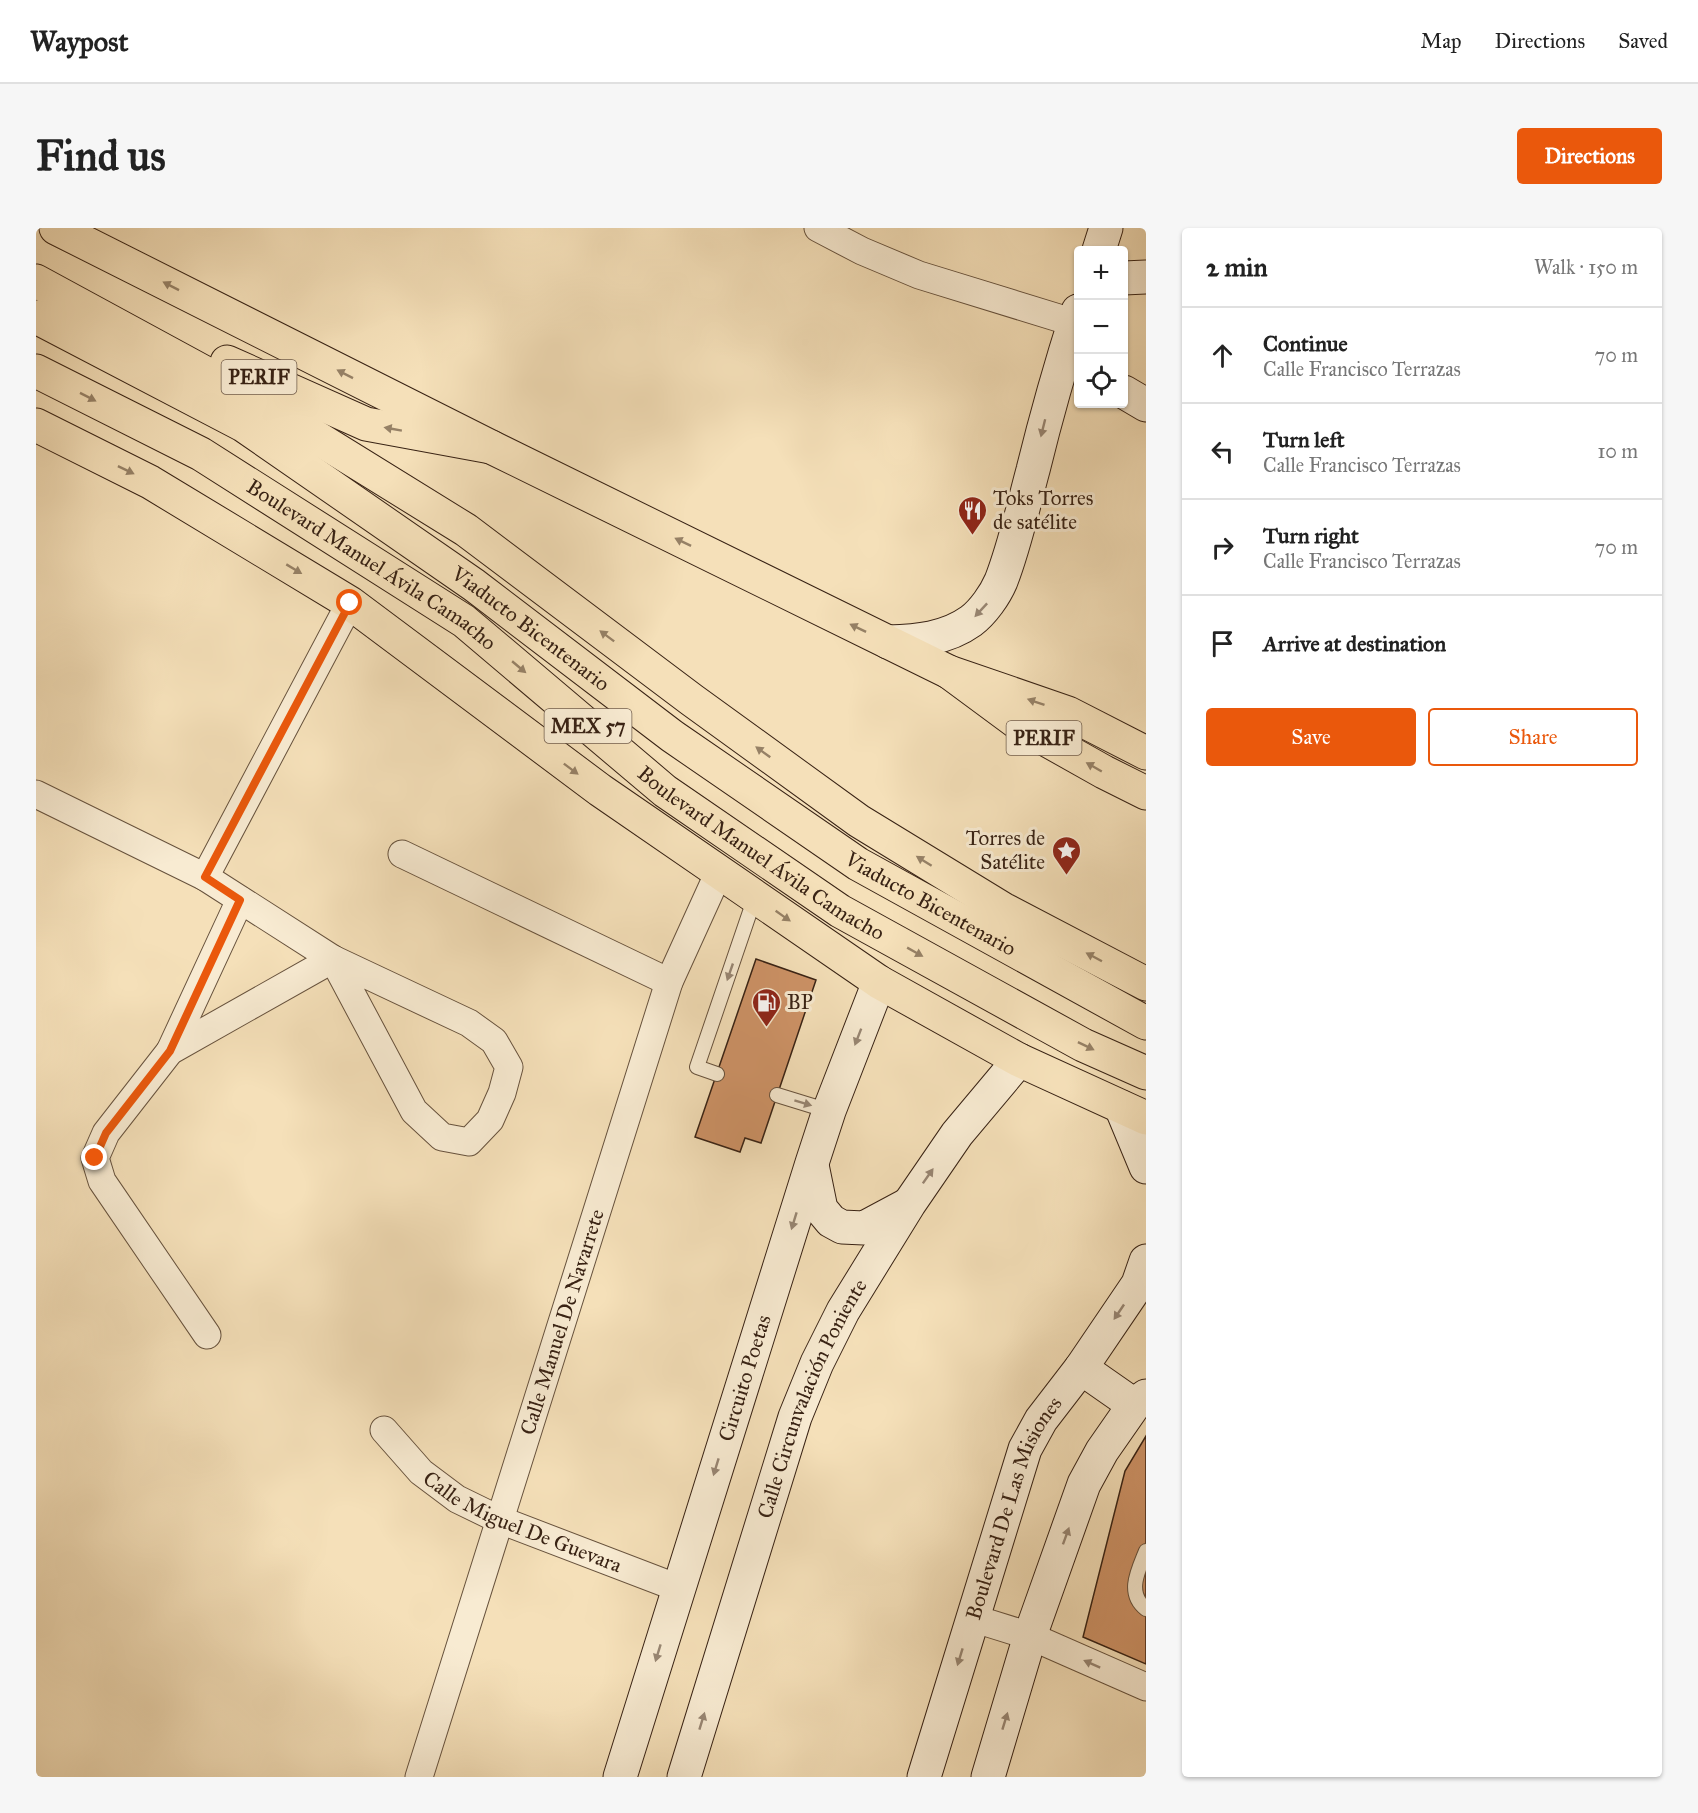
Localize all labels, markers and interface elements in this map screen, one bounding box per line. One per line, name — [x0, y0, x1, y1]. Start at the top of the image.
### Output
text: Waypost — [30, 24, 128, 59]
text: Map — [1421, 28, 1462, 54]
text: Directions — [1495, 28, 1585, 54]
text: Saved — [1618, 28, 1668, 54]
button: Directions — [1517, 128, 1662, 184]
text: Find us — [36, 130, 166, 182]
map controls — [1074, 246, 1128, 408]
button: + — [1074, 246, 1128, 300]
text: 2 min — [1206, 251, 1267, 283]
text: Walk · 150 m — [1534, 255, 1638, 279]
one-way arrow — [163, 281, 180, 291]
button: − — [1074, 300, 1128, 354]
text: Continue — [1263, 330, 1348, 357]
icon: ahead — [1206, 339, 1239, 372]
text: 70 m — [1595, 343, 1638, 367]
button: locate — [1074, 354, 1128, 408]
text: Calle Francisco Terrazas — [1263, 357, 1461, 381]
road number: PERIF — [222, 360, 296, 394]
one-way arrow — [337, 369, 354, 378]
one-way arrow — [80, 392, 97, 402]
one-way arrow — [1038, 419, 1048, 437]
one-way arrow — [383, 424, 402, 433]
text: Turn left — [1263, 426, 1345, 453]
icon: left — [1206, 435, 1239, 468]
text: 10 m — [1597, 439, 1638, 463]
text: Calle Francisco Terrazas — [1263, 453, 1461, 477]
one-way arrow — [117, 464, 135, 474]
street label: Boulevard Manuel Ávila Camacho — [242, 473, 502, 656]
place label: Toks Torres de satélite — [993, 485, 1094, 535]
restaurant icon: Toks Torres de satélite — [956, 494, 988, 536]
text: Turn right — [1263, 522, 1359, 549]
icon: right — [1206, 531, 1239, 564]
text: 70 m — [1595, 535, 1638, 559]
one-way arrow — [675, 537, 692, 546]
text: Calle Francisco Terrazas — [1263, 549, 1461, 573]
street label: Viaducto Bicentenario — [446, 560, 615, 697]
one-way arrow — [286, 564, 302, 575]
route start — [336, 589, 362, 615]
one-way arrow — [974, 603, 988, 618]
one-way arrow — [850, 623, 867, 632]
icon: arrive — [1206, 627, 1239, 660]
one-way arrow — [599, 630, 614, 642]
text: Arrive at destination — [1263, 630, 1446, 657]
one-way arrow — [511, 660, 526, 673]
one-way arrow — [1027, 697, 1045, 707]
button: Save — [1206, 708, 1416, 766]
button: Share — [1428, 708, 1638, 766]
road number: MEX 57 — [544, 709, 632, 743]
road number: PERIF — [1006, 721, 1082, 755]
one-way arrow — [756, 746, 771, 758]
street label: Boulevard Manuel Ávila Camacho — [632, 760, 889, 946]
one-way arrow — [1086, 761, 1102, 772]
one-way arrow — [563, 763, 579, 775]
place label: Torres de Satélite — [966, 825, 1045, 875]
place icon: Torres de Satélite — [1050, 834, 1082, 876]
street label: Viaducto Bicentenario — [839, 845, 1021, 962]
one-way arrow — [916, 856, 932, 867]
one-way arrow — [775, 910, 791, 921]
one-way arrow — [907, 947, 924, 957]
one-way arrow — [1085, 952, 1102, 962]
one-way arrow — [724, 963, 734, 981]
fuel station icon: BP — [750, 986, 782, 1028]
place label: BP — [787, 989, 813, 1015]
one-way arrow — [853, 1028, 863, 1046]
one-way arrow — [1078, 1041, 1095, 1050]
one-way arrow — [794, 1099, 812, 1108]
route end — [81, 1144, 107, 1170]
one-way arrow — [922, 1169, 934, 1185]
street label: Calle Manuel De Navarrete — [514, 1206, 610, 1438]
one-way arrow — [789, 1212, 798, 1230]
street label: Calle Circunvalación Poniente — [752, 1274, 873, 1521]
one-way arrow — [1114, 1304, 1125, 1320]
street label: Circuito Poetas — [713, 1311, 777, 1445]
street label: Boulevard De Las Misiones — [960, 1391, 1067, 1623]
one-way arrow — [711, 1458, 720, 1476]
street label: Calle Miguel De Guevara — [418, 1465, 625, 1578]
one-way arrow — [1061, 1527, 1071, 1545]
one-way arrow — [653, 1644, 662, 1662]
one-way arrow — [955, 1648, 964, 1666]
one-way arrow — [1084, 1659, 1101, 1668]
one-way arrow — [698, 1712, 707, 1730]
one-way arrow — [1001, 1712, 1010, 1730]

